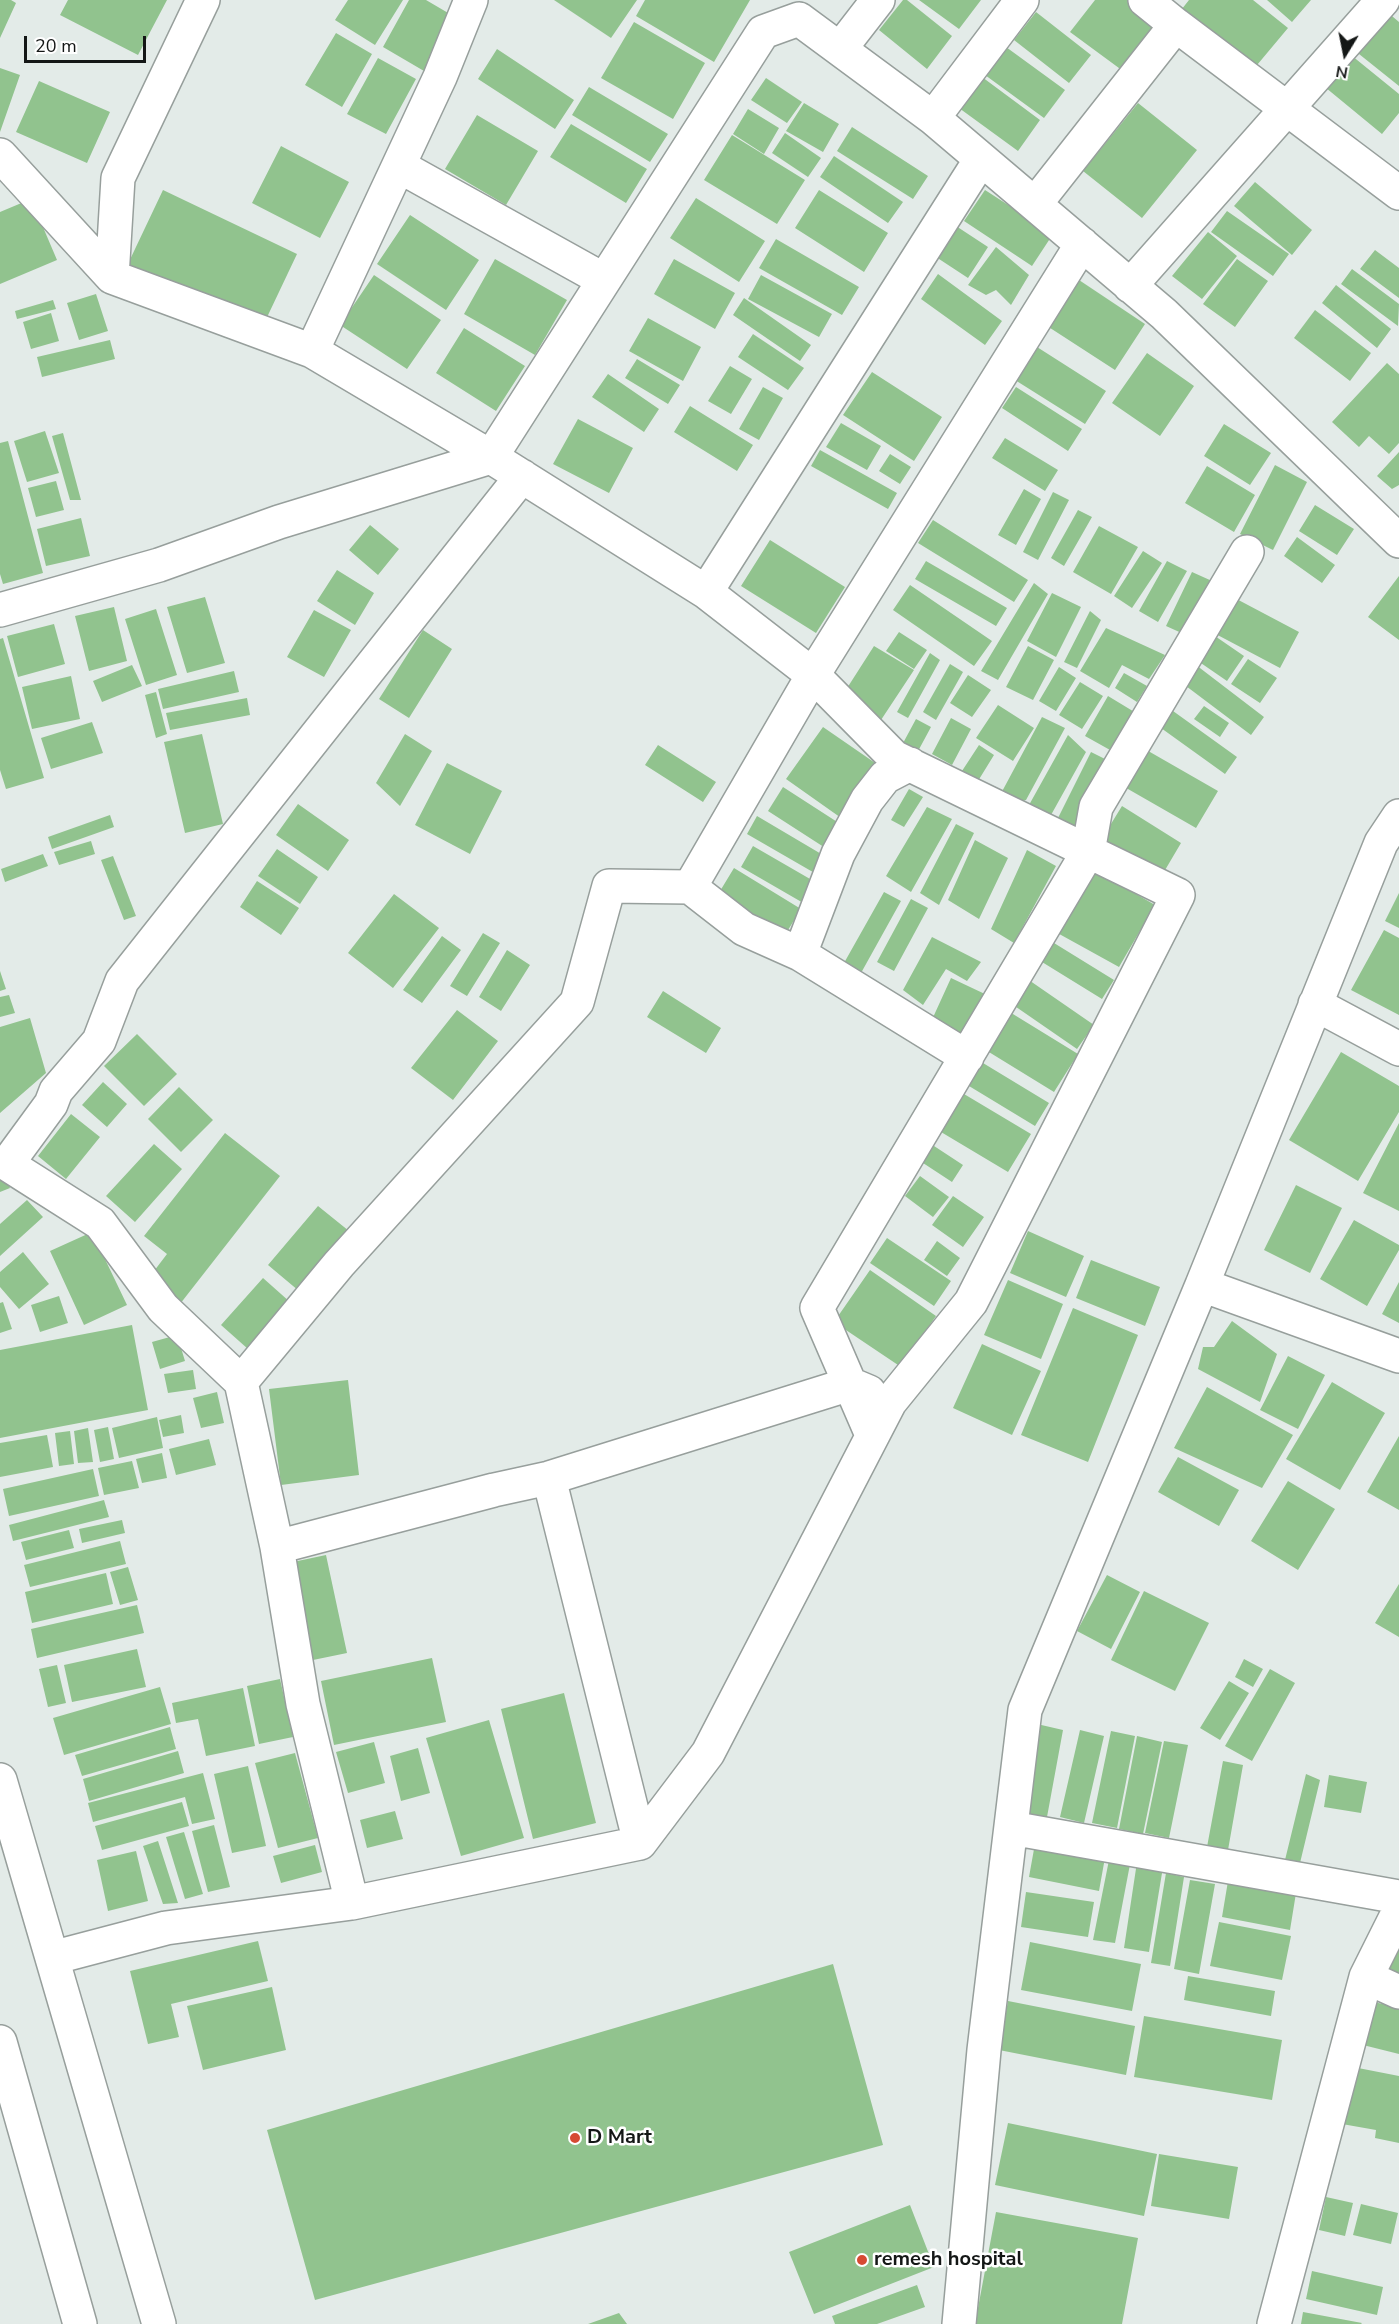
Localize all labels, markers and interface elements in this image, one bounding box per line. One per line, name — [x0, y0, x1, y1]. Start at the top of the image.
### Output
scale bar — [27, 24, 148, 62]
north arrow — [1315, 24, 1375, 84]
text: 20 m — [35, 34, 77, 58]
text: N — [1334, 60, 1350, 84]
place label: D Mart — [587, 2126, 652, 2150]
marker: D Mart — [568, 2131, 582, 2145]
place label: remesh hospital — [874, 2248, 1023, 2272]
marker: remesh hospital — [855, 2253, 869, 2267]

